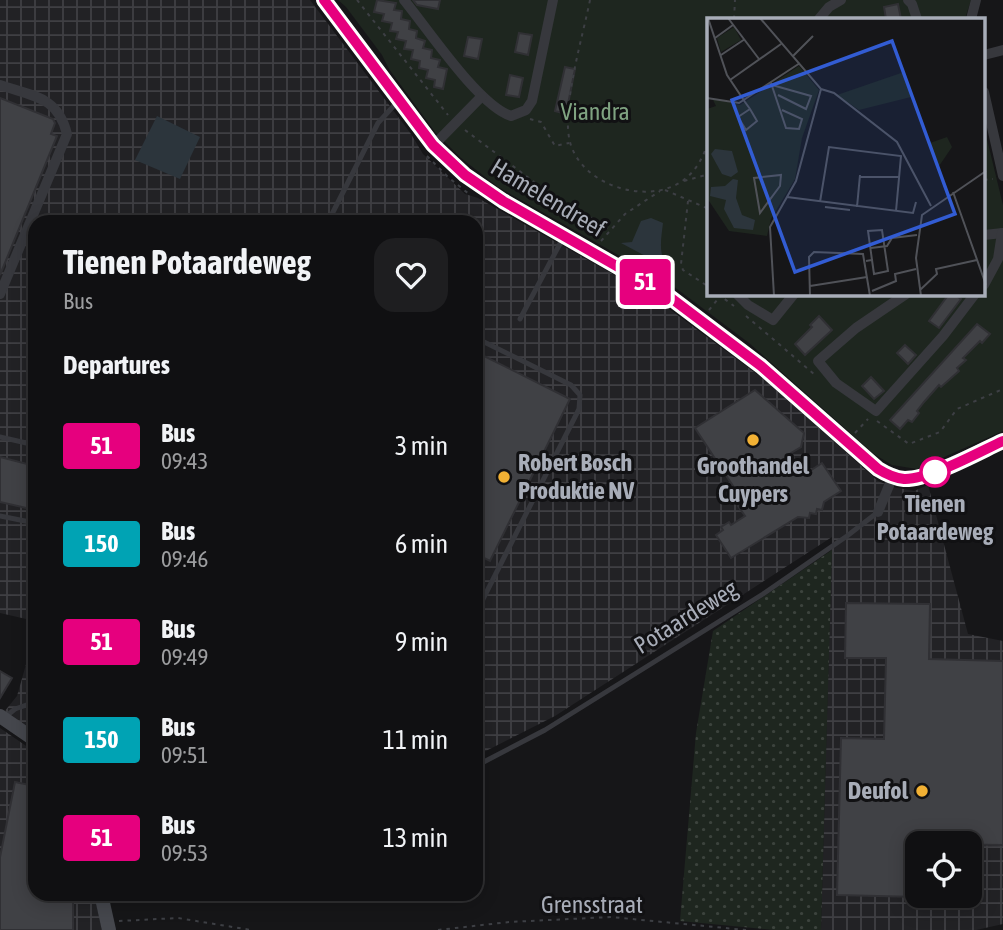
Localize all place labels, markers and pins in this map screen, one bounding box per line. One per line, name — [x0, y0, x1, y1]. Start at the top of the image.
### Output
marker: Groothandel Cuypers — [745, 432, 761, 448]
place label: Robert Bosch Produktie NV — [518, 449, 634, 504]
place label: Groothandel Cuypers — [697, 452, 810, 507]
marker: Tienen Potaardeweg — [920, 457, 950, 487]
marker: Robert Bosch Produktie NV — [496, 469, 512, 485]
place label: Tienen Potaardeweg — [877, 490, 994, 545]
place label: Deufol — [848, 777, 909, 804]
marker: Deufol — [914, 783, 930, 799]

